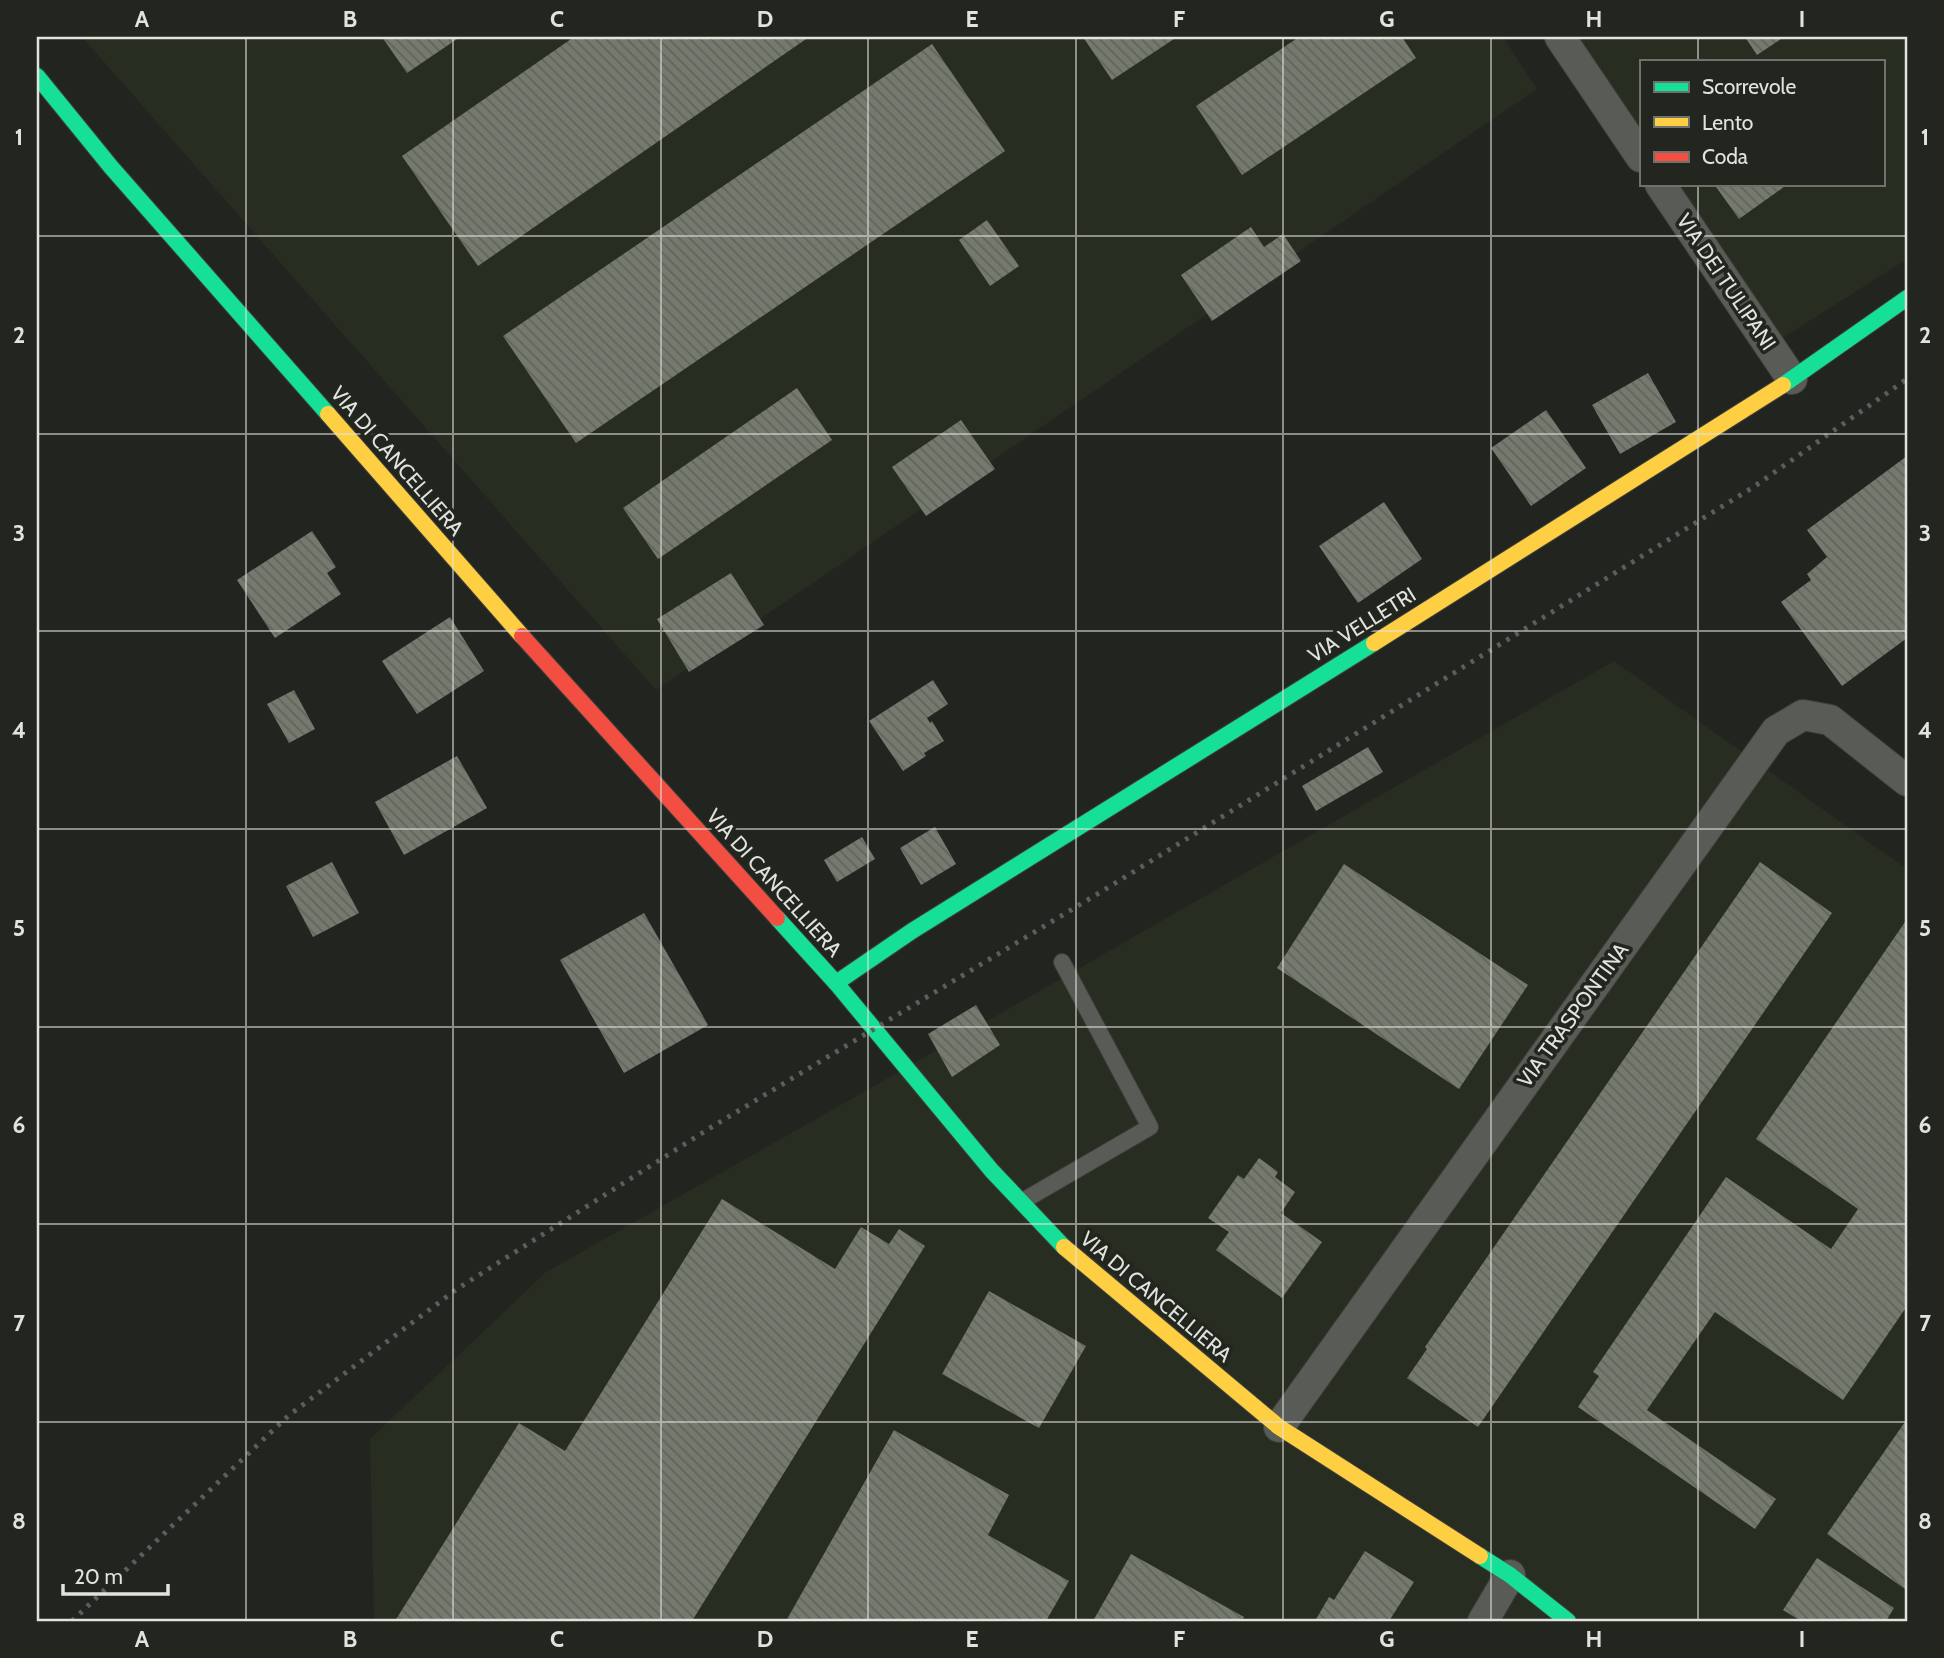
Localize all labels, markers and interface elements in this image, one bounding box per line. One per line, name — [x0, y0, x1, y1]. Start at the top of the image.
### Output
text: A — [135, 5, 150, 33]
text: B — [343, 5, 357, 33]
text: C — [550, 5, 564, 33]
text: D — [757, 5, 773, 33]
text: E — [965, 5, 979, 33]
text: F — [1173, 5, 1185, 33]
text: G — [1379, 5, 1395, 33]
text: H — [1586, 5, 1602, 33]
text: I — [1799, 5, 1805, 33]
legend — [1640, 60, 1884, 186]
text: Scorrevole — [1702, 74, 1796, 99]
text: Lento — [1702, 110, 1753, 135]
text: 1 — [15, 123, 23, 151]
text: 1 — [1921, 123, 1929, 151]
text: Coda — [1702, 144, 1748, 169]
street label: VIA DEI TULIPANI — [1672, 209, 1781, 355]
text: 2 — [13, 321, 25, 349]
text: 2 — [1919, 321, 1931, 349]
street label: VIA DI CANCELLIERA — [326, 381, 469, 541]
text: 3 — [13, 519, 25, 547]
text: 3 — [1919, 519, 1931, 547]
street label: VIA VELLETRI — [1303, 582, 1420, 668]
text: 4 — [12, 716, 26, 744]
text: 4 — [1918, 716, 1932, 744]
street label: VIA DI CANCELLIERA — [702, 804, 847, 962]
text: 5 — [13, 914, 25, 942]
text: 5 — [1919, 914, 1931, 942]
street label: VIA TRASPONTINA — [1512, 938, 1633, 1092]
text: 6 — [13, 1111, 25, 1139]
text: 6 — [1919, 1111, 1931, 1139]
street label: VIA DI CANCELLIERA — [1076, 1226, 1237, 1367]
text: 7 — [13, 1309, 25, 1337]
text: 7 — [1919, 1309, 1931, 1337]
text: 8 — [12, 1507, 26, 1535]
text: 8 — [1918, 1507, 1932, 1535]
scale bar — [63, 1553, 168, 1597]
text: 20 m — [74, 1564, 123, 1589]
text: A — [135, 1625, 150, 1653]
text: B — [343, 1625, 357, 1653]
text: C — [550, 1625, 564, 1653]
text: D — [757, 1625, 773, 1653]
text: E — [965, 1625, 979, 1653]
text: F — [1173, 1625, 1185, 1653]
text: G — [1379, 1625, 1395, 1653]
text: H — [1586, 1625, 1602, 1653]
text: I — [1799, 1625, 1805, 1653]

